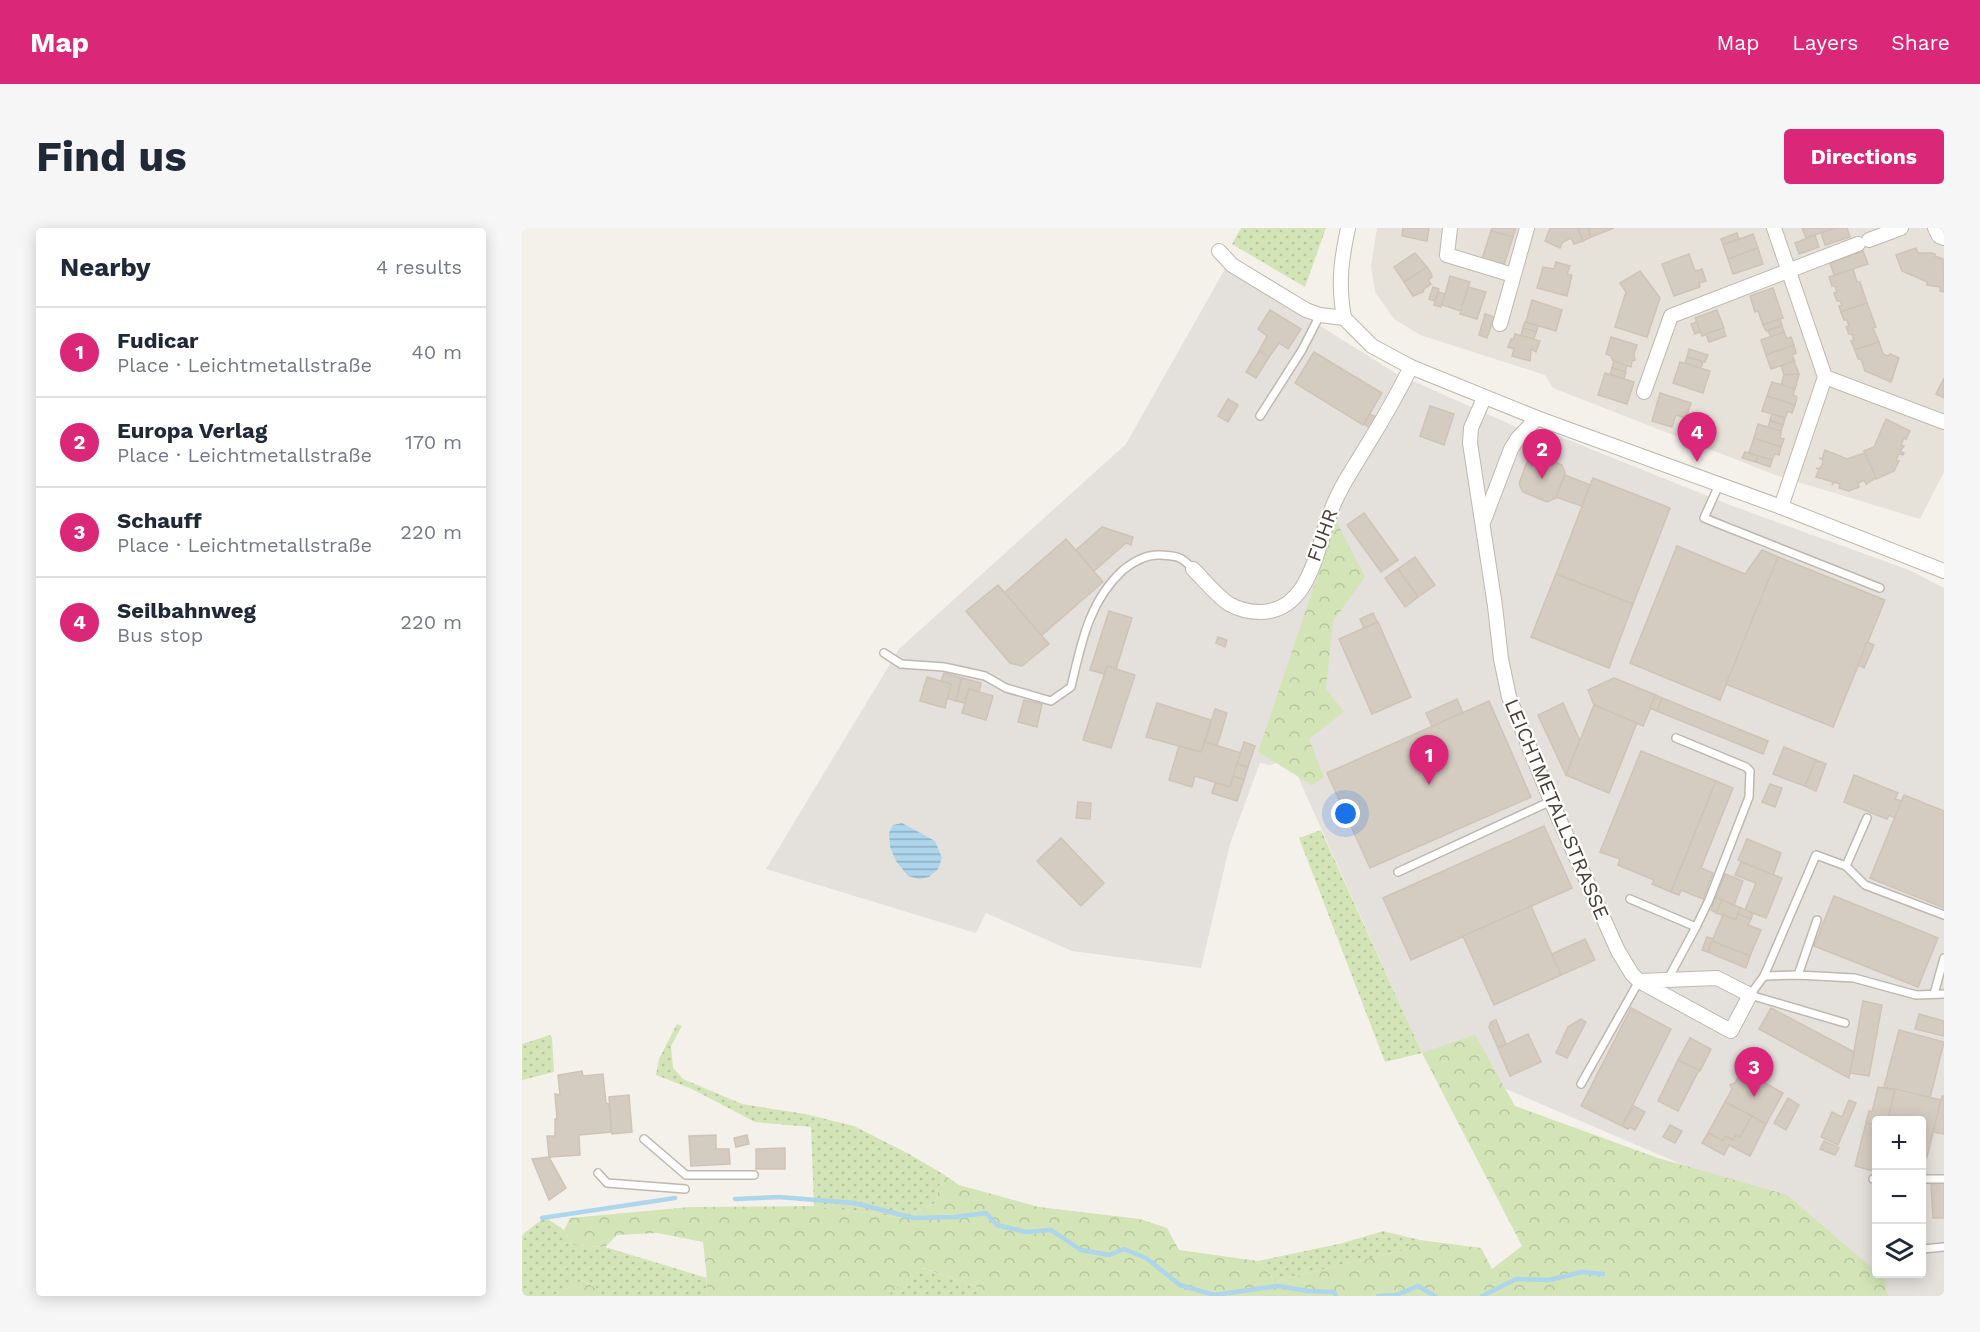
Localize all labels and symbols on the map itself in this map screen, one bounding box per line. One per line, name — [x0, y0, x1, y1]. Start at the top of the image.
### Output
pin: 4 — [1678, 412, 1716, 462]
pin: 2 — [1522, 430, 1562, 479]
street label: FUHR — [1301, 505, 1343, 565]
street label: LEICHTMETALLSTRASSE — [1500, 695, 1614, 923]
pin: 1 — [1410, 736, 1448, 785]
your location — [1331, 799, 1360, 828]
pin: 3 — [1734, 1048, 1774, 1097]

